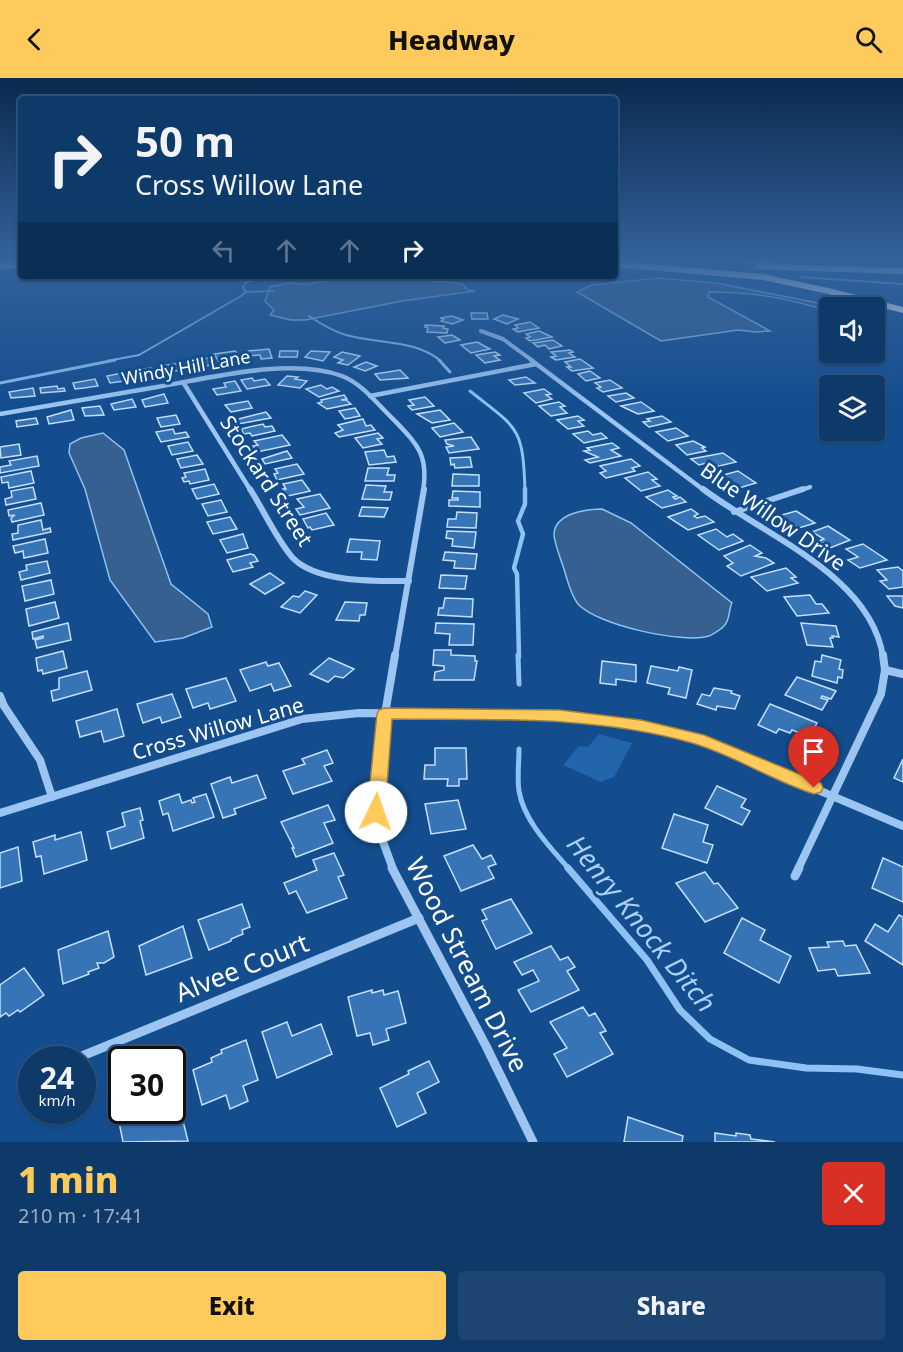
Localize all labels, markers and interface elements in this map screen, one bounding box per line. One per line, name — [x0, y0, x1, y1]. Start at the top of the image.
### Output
text: Headway — [388, 21, 515, 58]
icon: back — [18, 23, 51, 56]
icon: search — [852, 23, 885, 56]
text: 50 m — [135, 112, 235, 169]
icon: right — [36, 120, 114, 198]
text: Cross Willow Lane — [135, 166, 363, 203]
icon: left — [207, 234, 240, 267]
icon: ahead — [270, 234, 303, 267]
icon: ahead — [333, 234, 366, 267]
icon: right — [396, 234, 429, 267]
map controls — [819, 297, 885, 441]
button: sound — [819, 297, 885, 363]
street label: Windy Hill Lane — [120, 344, 252, 390]
button: layers — [819, 375, 885, 441]
street label: Stockard Street — [214, 410, 320, 551]
street label: Blue Willow Drive — [695, 456, 852, 577]
street label: Cross Willow Lane — [129, 690, 307, 766]
pin — [788, 726, 839, 788]
icon: arrive — [797, 735, 830, 768]
position arrow — [344, 780, 408, 844]
water label: Henry Knock Ditch — [559, 827, 725, 1020]
street label: Wood Stream Drive — [398, 851, 538, 1078]
street label: Alvee Court — [170, 924, 314, 1010]
speed limit sign: 30 — [108, 1046, 186, 1124]
text: 24 — [40, 1057, 74, 1098]
text: km/h — [39, 1090, 75, 1110]
text: 1 min — [18, 1155, 119, 1204]
button: close — [822, 1162, 885, 1225]
text: 210 m · 17:41 — [18, 1202, 143, 1229]
button: Exit — [18, 1271, 446, 1340]
button: Share — [458, 1271, 885, 1340]

